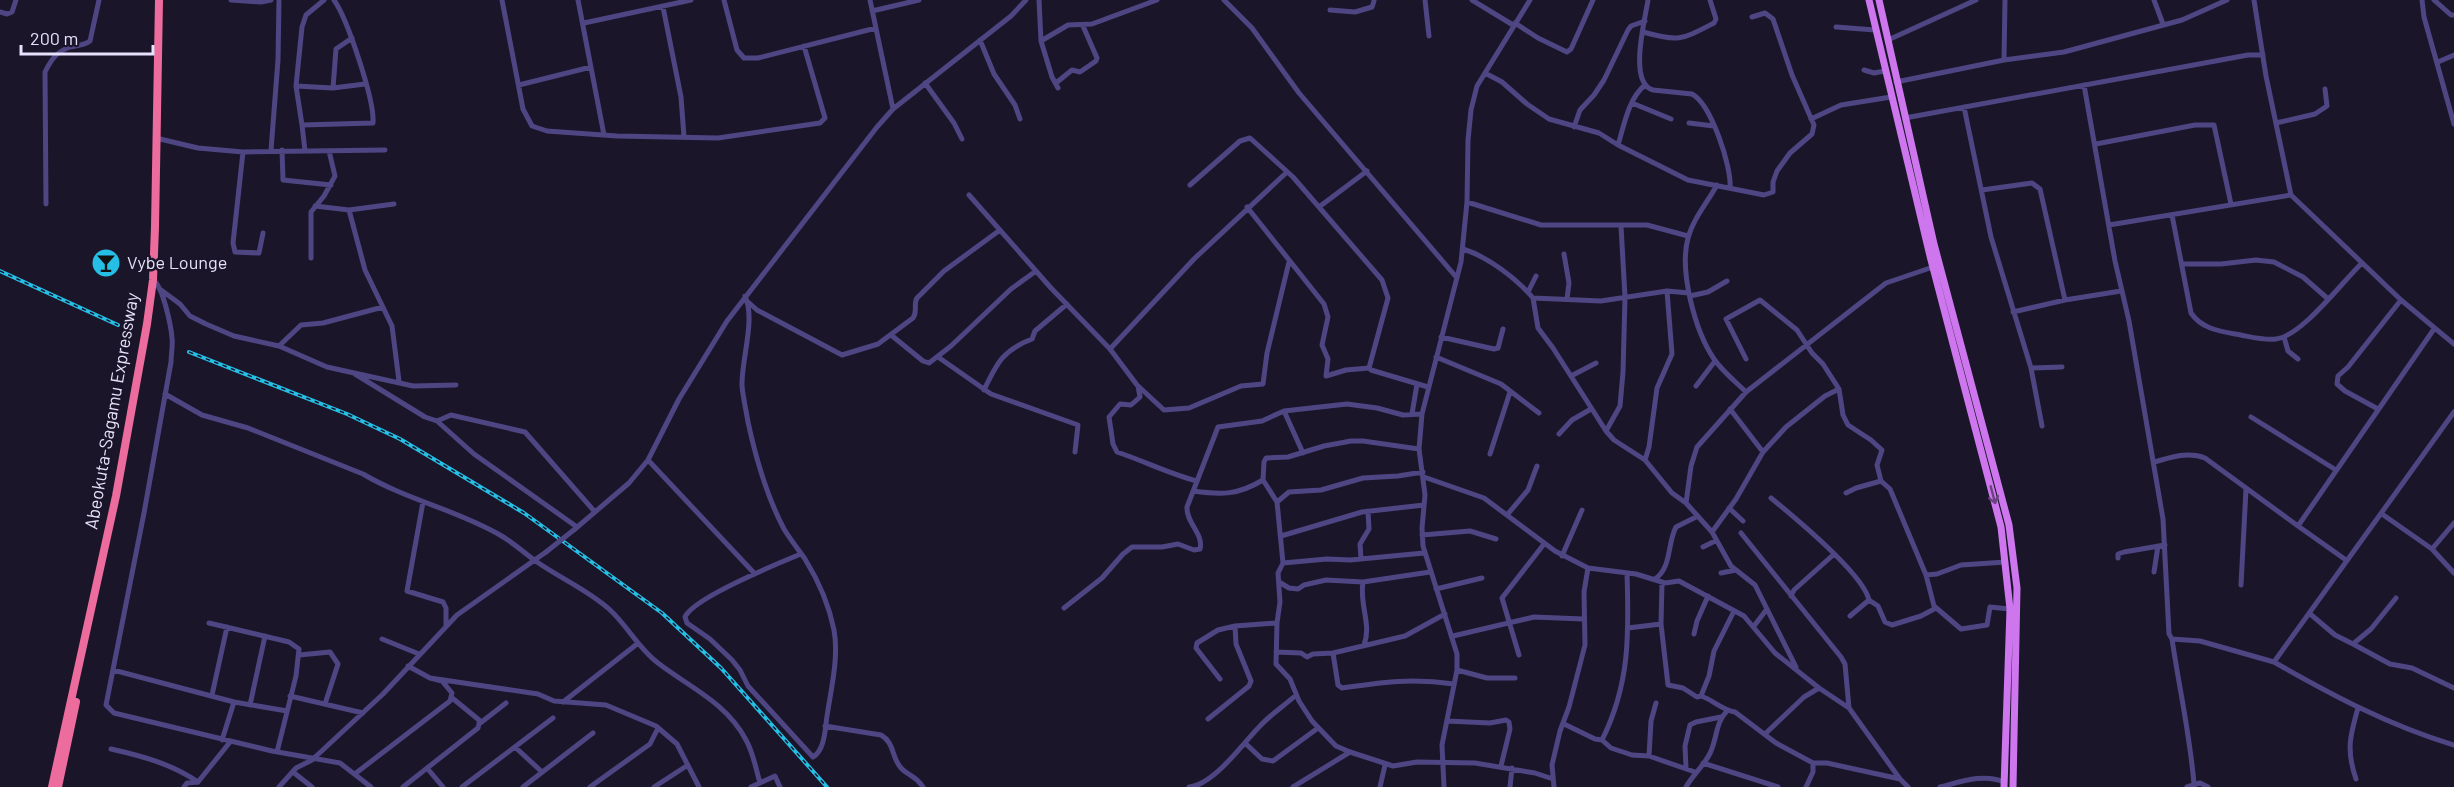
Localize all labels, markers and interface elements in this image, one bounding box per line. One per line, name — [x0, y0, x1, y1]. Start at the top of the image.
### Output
scale bar — [21, 18, 153, 56]
text: 200 m — [30, 27, 78, 49]
bar icon: Vybe Lounge — [90, 247, 122, 279]
place label: Vybe Lounge — [127, 251, 227, 273]
street label: Abeokuta-Sagamu Expressway — [79, 291, 143, 531]
one-way arrow — [1988, 485, 1999, 504]

